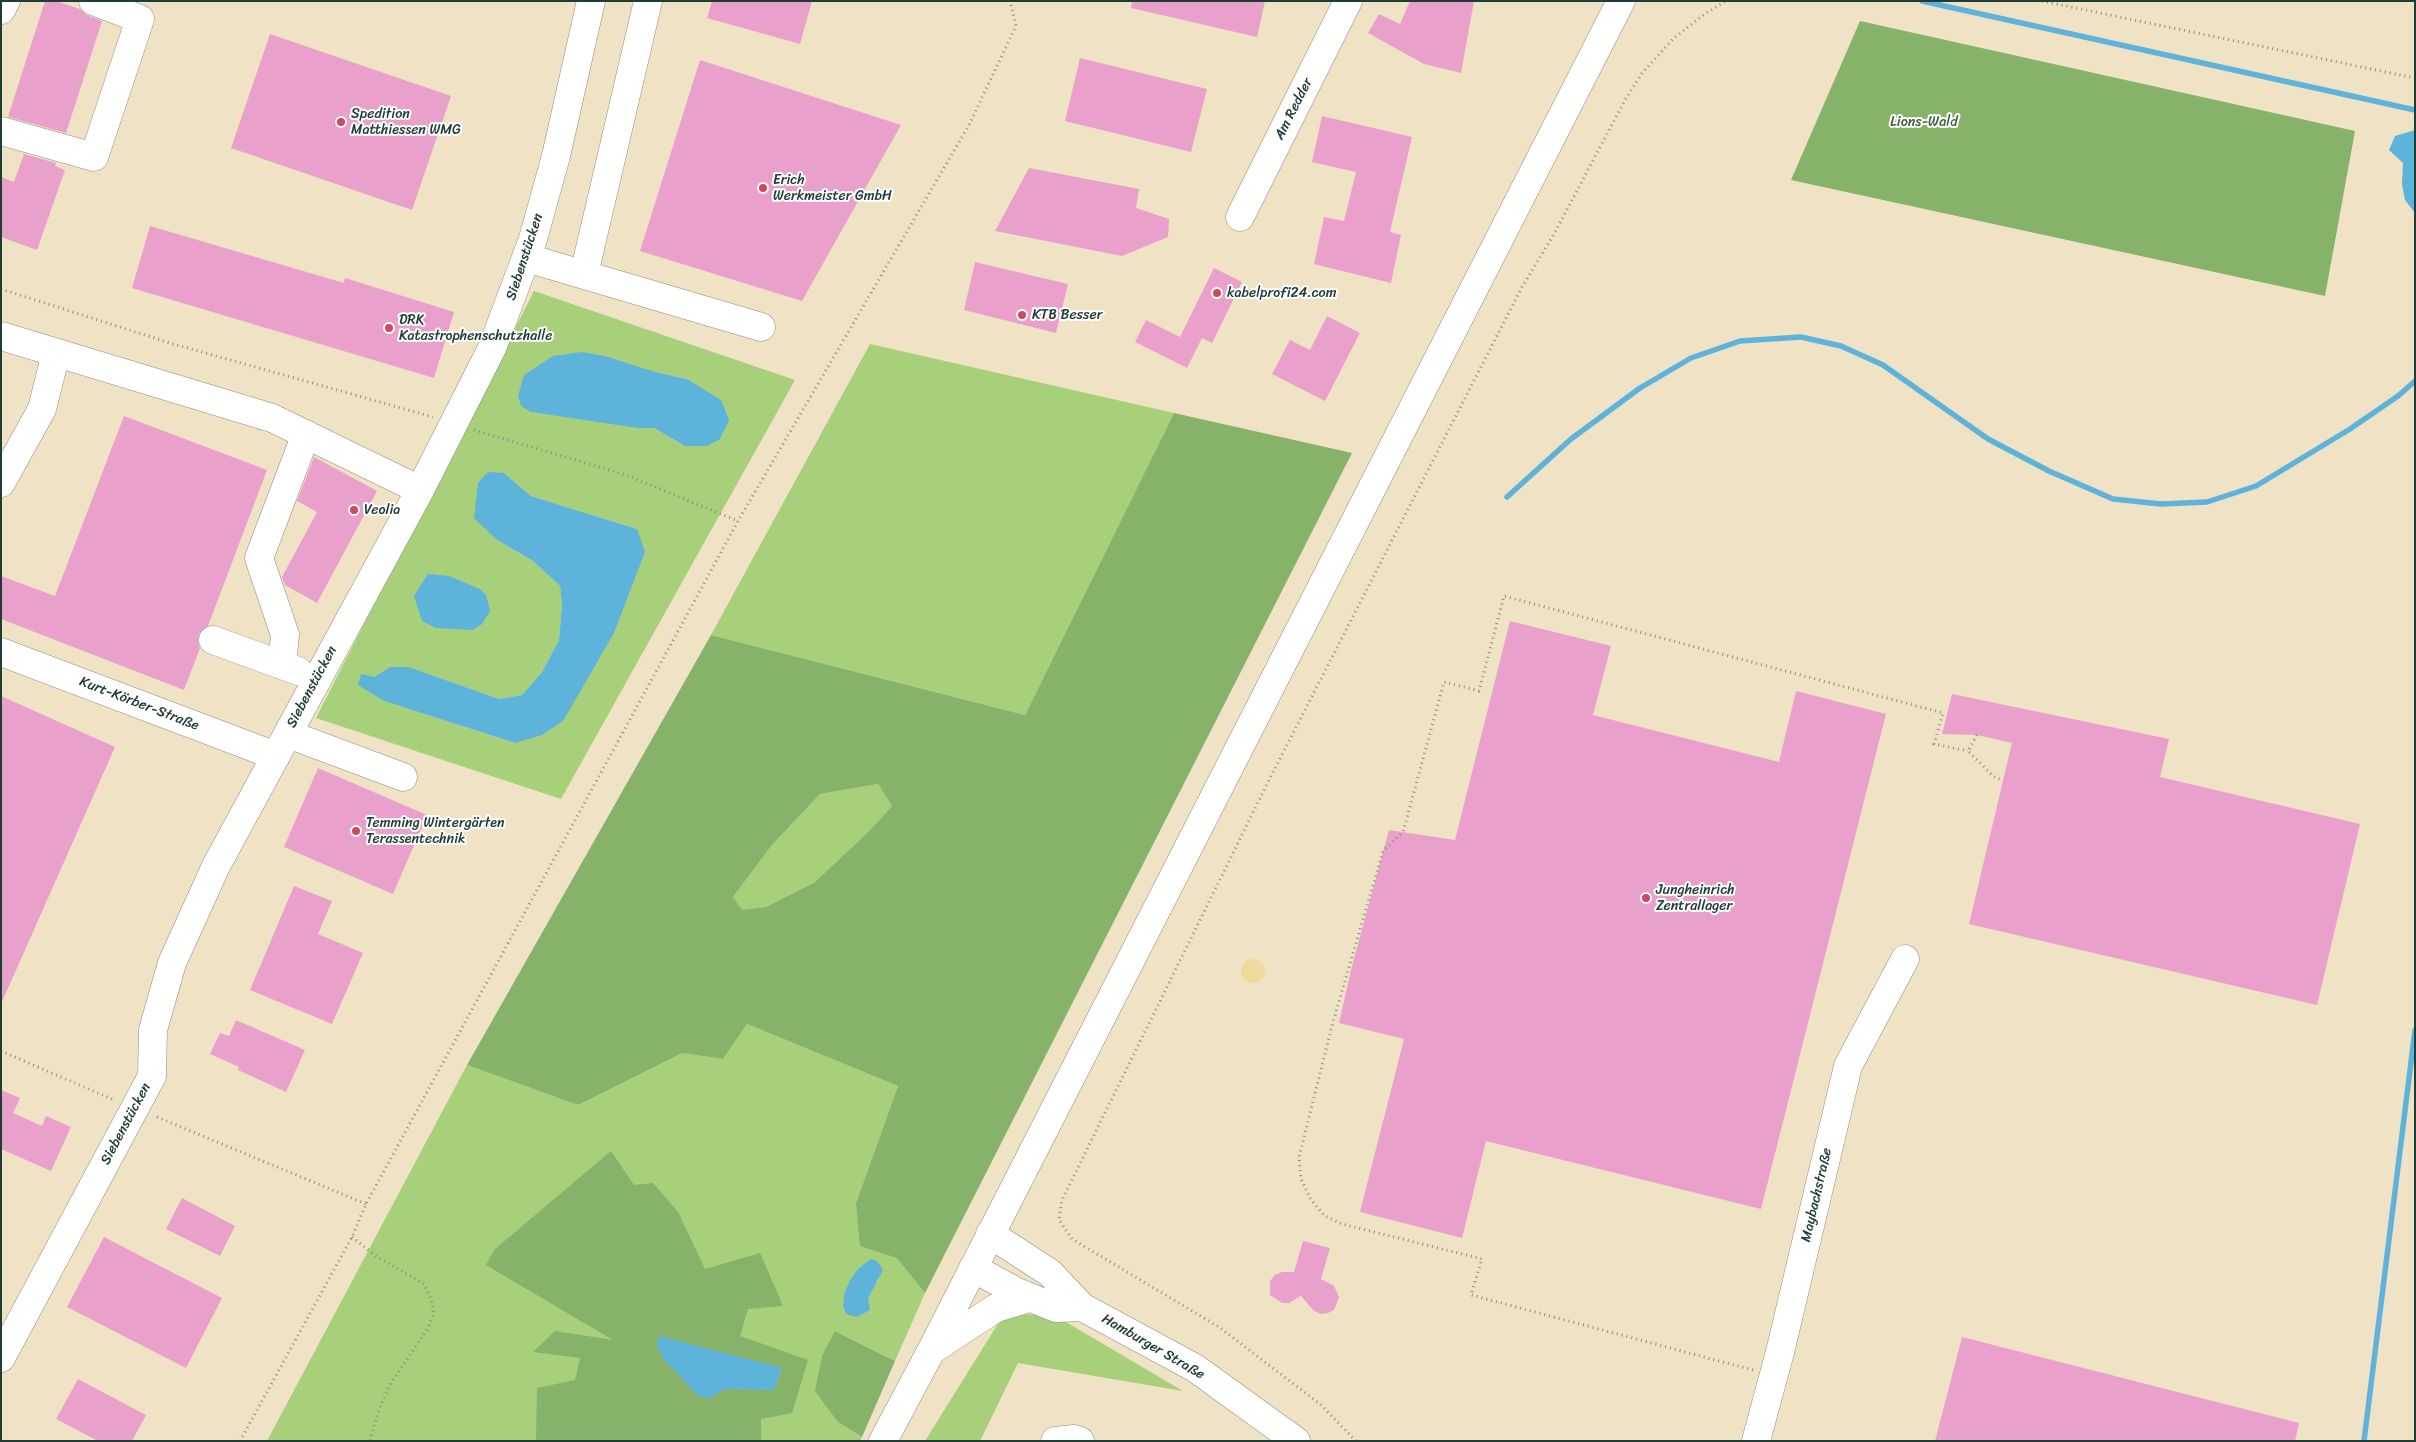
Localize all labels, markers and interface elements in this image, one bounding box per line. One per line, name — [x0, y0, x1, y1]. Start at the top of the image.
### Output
street label: Am Redder — [1271, 75, 1317, 143]
place label: Spedition Matthiessen WMG — [351, 106, 461, 138]
park label: Lions-Wald — [1890, 114, 1958, 130]
marker: Spedition Matthiessen WMG — [335, 116, 347, 128]
place label: Erich Werkmeister GmbH — [773, 172, 892, 204]
marker: Erich Werkmeister GmbH — [757, 182, 769, 194]
street label: Siebenstücken — [503, 211, 547, 303]
place label: kabelprofi24.com — [1227, 285, 1336, 301]
marker: kabelprofi24.com — [1211, 287, 1223, 299]
place label: KTB Besser — [1032, 307, 1102, 323]
marker: KTB Besser — [1016, 309, 1028, 321]
place label: DRK Katastrophenschutzhalle — [399, 312, 552, 344]
marker: DRK Katastrophenschutzhalle — [383, 322, 395, 334]
place label: Veolia — [364, 502, 400, 518]
marker: Veolia — [348, 504, 360, 516]
street label: Siebenstücken — [283, 643, 341, 731]
street label: Kurt-Körber-Straße — [77, 673, 201, 735]
place label: Temming Wintergärten Terassentechnik — [366, 815, 504, 848]
marker: Temming Wintergärten Terassentechnik — [350, 825, 362, 837]
place label: Jungheinrich Zentrallager — [1656, 882, 1735, 914]
marker: Jungheinrich Zentrallager — [1640, 892, 1652, 904]
street label: Siebenstücken — [97, 1080, 155, 1168]
street label: Maybachstraße — [1798, 1146, 1836, 1244]
street label: Hamburger Straße — [1099, 1311, 1207, 1383]

